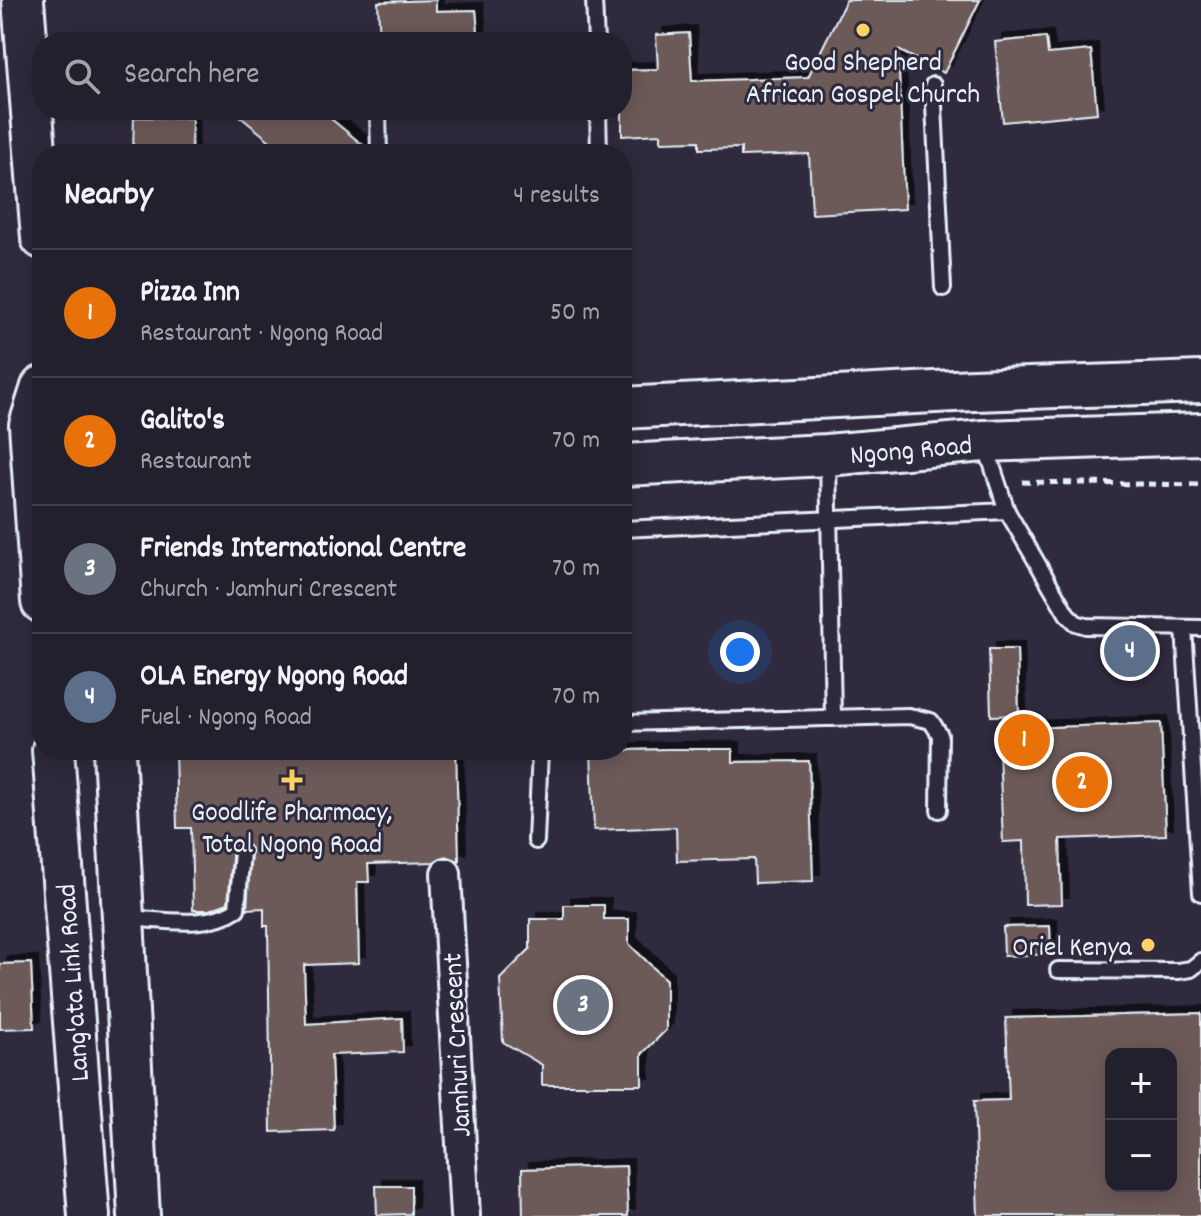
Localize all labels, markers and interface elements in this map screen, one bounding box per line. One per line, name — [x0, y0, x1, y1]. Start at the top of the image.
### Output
marker: Good Shepherd African Gospel Church — [854, 21, 872, 39]
search box — [32, 32, 632, 120]
place label: Good Shepherd African Gospel Church — [746, 45, 980, 117]
icon: search — [60, 54, 104, 98]
text: Search here — [124, 55, 260, 98]
text: Nearby — [64, 172, 153, 221]
text: 4 results — [513, 178, 600, 215]
text: Pizza Inn — [140, 273, 240, 316]
text: 1 — [87, 295, 93, 332]
text: 50 m — [550, 295, 600, 332]
text: Restaurant · Ngong Road — [140, 316, 383, 353]
text: Galito's — [140, 401, 225, 444]
text: 2 — [84, 423, 96, 460]
text: 70 m — [552, 423, 600, 460]
street label: Ngong Road — [849, 428, 974, 478]
text: Restaurant — [140, 444, 252, 481]
text: Friends International Centre — [140, 529, 466, 572]
text: 3 — [84, 551, 96, 588]
text: 70 m — [552, 551, 600, 588]
text: Church · Jamhuri Crescent — [140, 572, 397, 609]
pin: 4 — [1104, 621, 1156, 681]
your location — [720, 632, 760, 672]
text: OLA Energy Ngong Road — [140, 657, 408, 700]
text: 4 — [85, 679, 95, 716]
text: 70 m — [552, 679, 600, 716]
text: Fuel · Ngong Road — [140, 700, 312, 737]
pin: 1 — [998, 710, 1050, 770]
pin: 2 — [1056, 752, 1108, 812]
marker: Goodlife Pharmacy, Total Ngong Road — [283, 771, 301, 789]
place label: Goodlife Pharmacy, Total Ngong Road — [191, 795, 393, 867]
street label: Lang'ata Link Road — [49, 882, 103, 1083]
place label: Oriel Kenya — [1012, 930, 1133, 970]
marker: Oriel Kenya — [1139, 936, 1157, 954]
street label: Jamhuri Crescent — [435, 952, 485, 1138]
pin: 3 — [557, 975, 609, 1035]
map controls — [1105, 1048, 1177, 1192]
button: + — [1105, 1048, 1177, 1120]
button: − — [1105, 1120, 1177, 1192]

